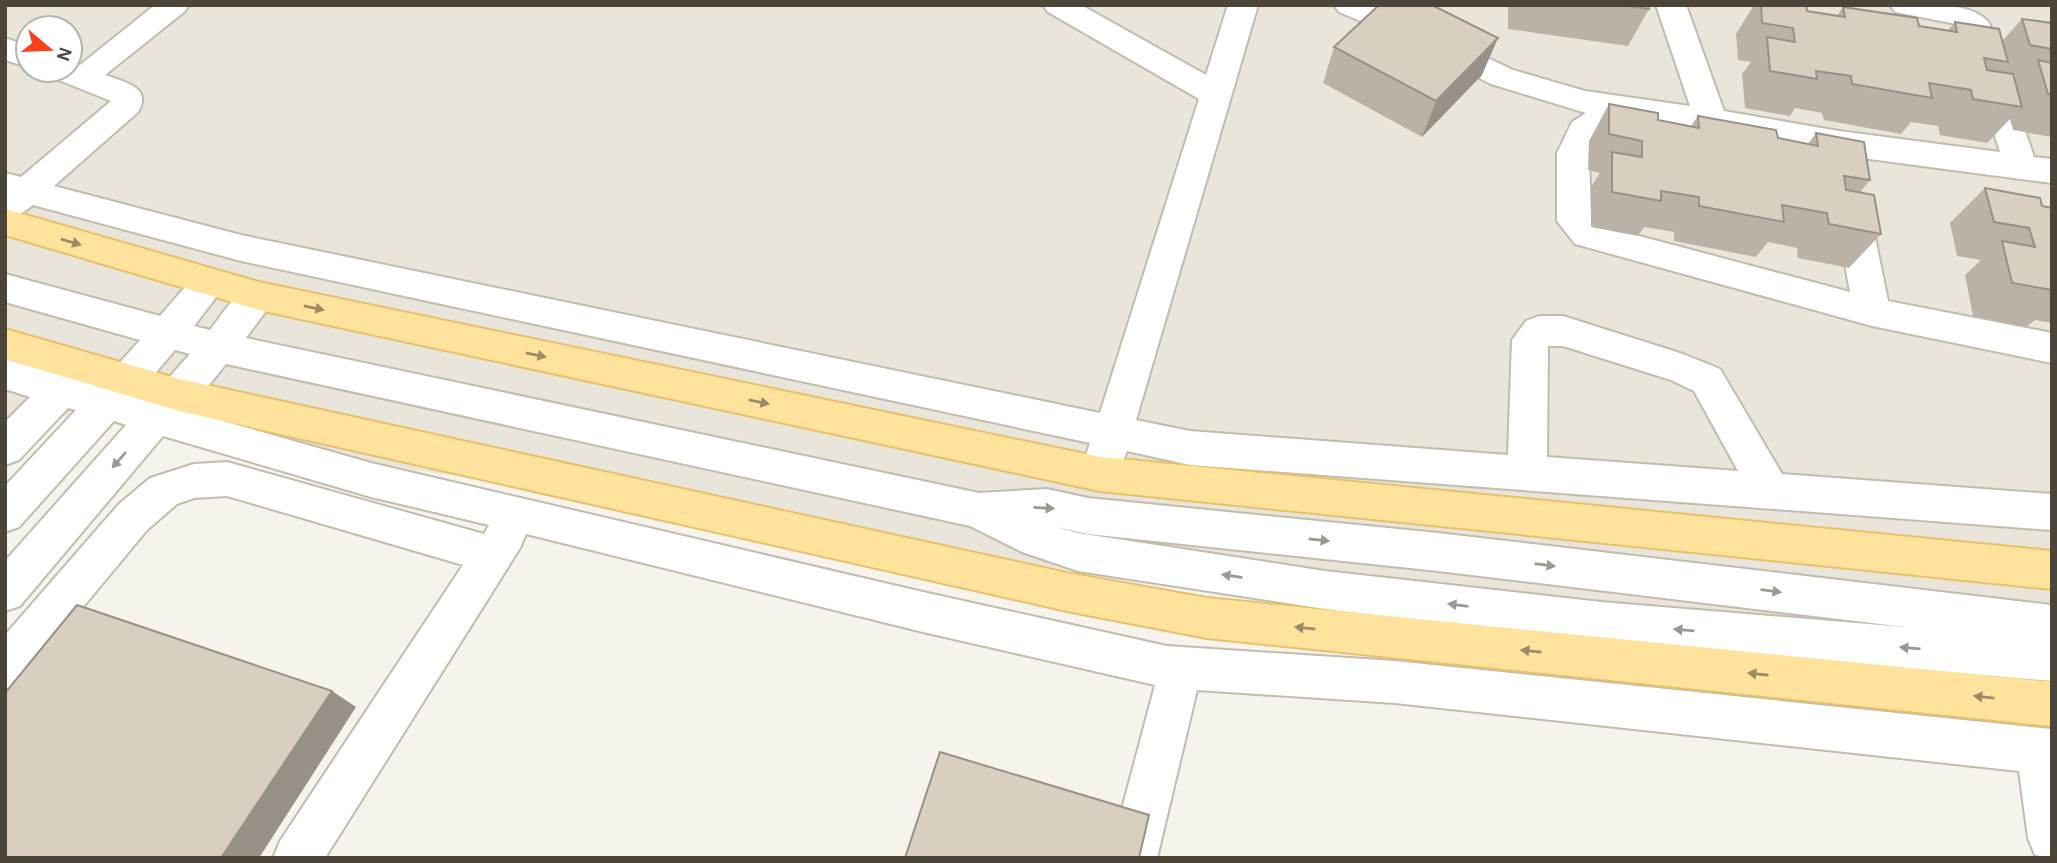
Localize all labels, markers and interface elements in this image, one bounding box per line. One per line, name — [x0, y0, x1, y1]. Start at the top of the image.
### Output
north arrow — [14, 14, 84, 84]
text: N — [52, 44, 77, 64]
one-way arrow — [60, 237, 81, 247]
one-way arrow — [303, 302, 325, 313]
one-way arrow — [525, 349, 547, 360]
one-way arrow — [748, 397, 770, 408]
one-way arrow — [111, 451, 127, 469]
one-way arrow — [1034, 503, 1056, 514]
one-way arrow — [1308, 535, 1330, 546]
one-way arrow — [1534, 559, 1556, 570]
one-way arrow — [1221, 570, 1243, 581]
one-way arrow — [1760, 586, 1782, 597]
one-way arrow — [1446, 600, 1468, 611]
one-way arrow — [1294, 622, 1316, 633]
one-way arrow — [1673, 624, 1695, 635]
one-way arrow — [1899, 642, 1921, 653]
one-way arrow — [1520, 645, 1542, 656]
one-way arrow — [1746, 668, 1768, 679]
one-way arrow — [1973, 691, 1995, 702]

